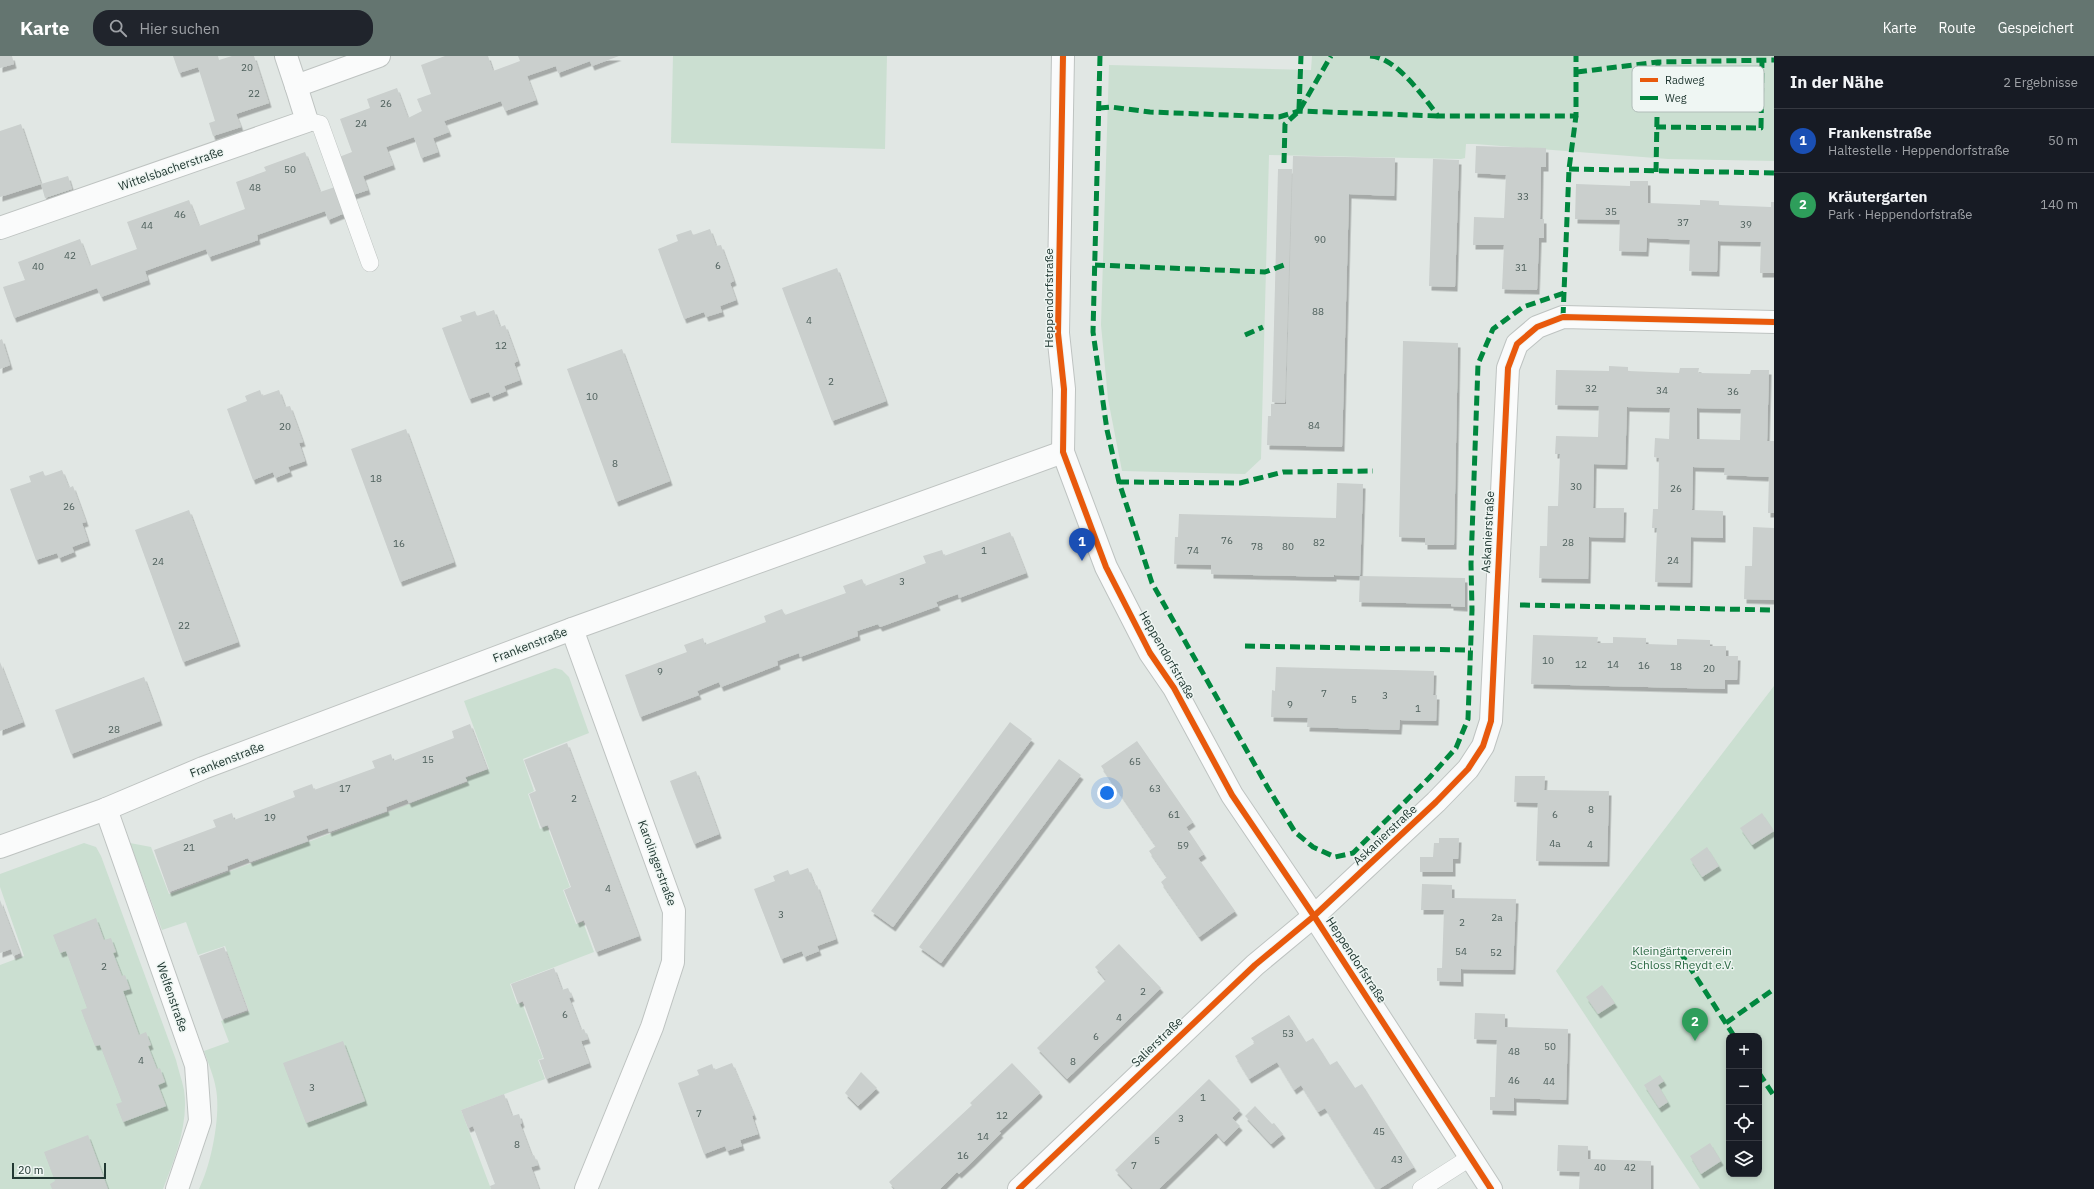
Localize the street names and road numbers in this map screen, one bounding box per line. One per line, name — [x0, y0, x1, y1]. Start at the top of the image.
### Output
street label: Wittelsbacherstraße — [116, 143, 226, 194]
street label: Heppendorfstraße — [1041, 248, 1056, 348]
street label: Askanierstraße — [1478, 490, 1497, 573]
street label: Heppendorfstraße — [1136, 608, 1199, 702]
street label: Frankenstraße — [490, 623, 570, 666]
street label: Frankenstraße — [187, 738, 267, 781]
street label: Askanierstraße — [1350, 801, 1420, 868]
street label: Karolingerstraße — [635, 818, 680, 908]
street label: Heppendorfstraße — [1323, 914, 1390, 1006]
street label: Welfenstraße — [154, 960, 192, 1034]
street label: Salierstraße — [1128, 1013, 1186, 1070]

